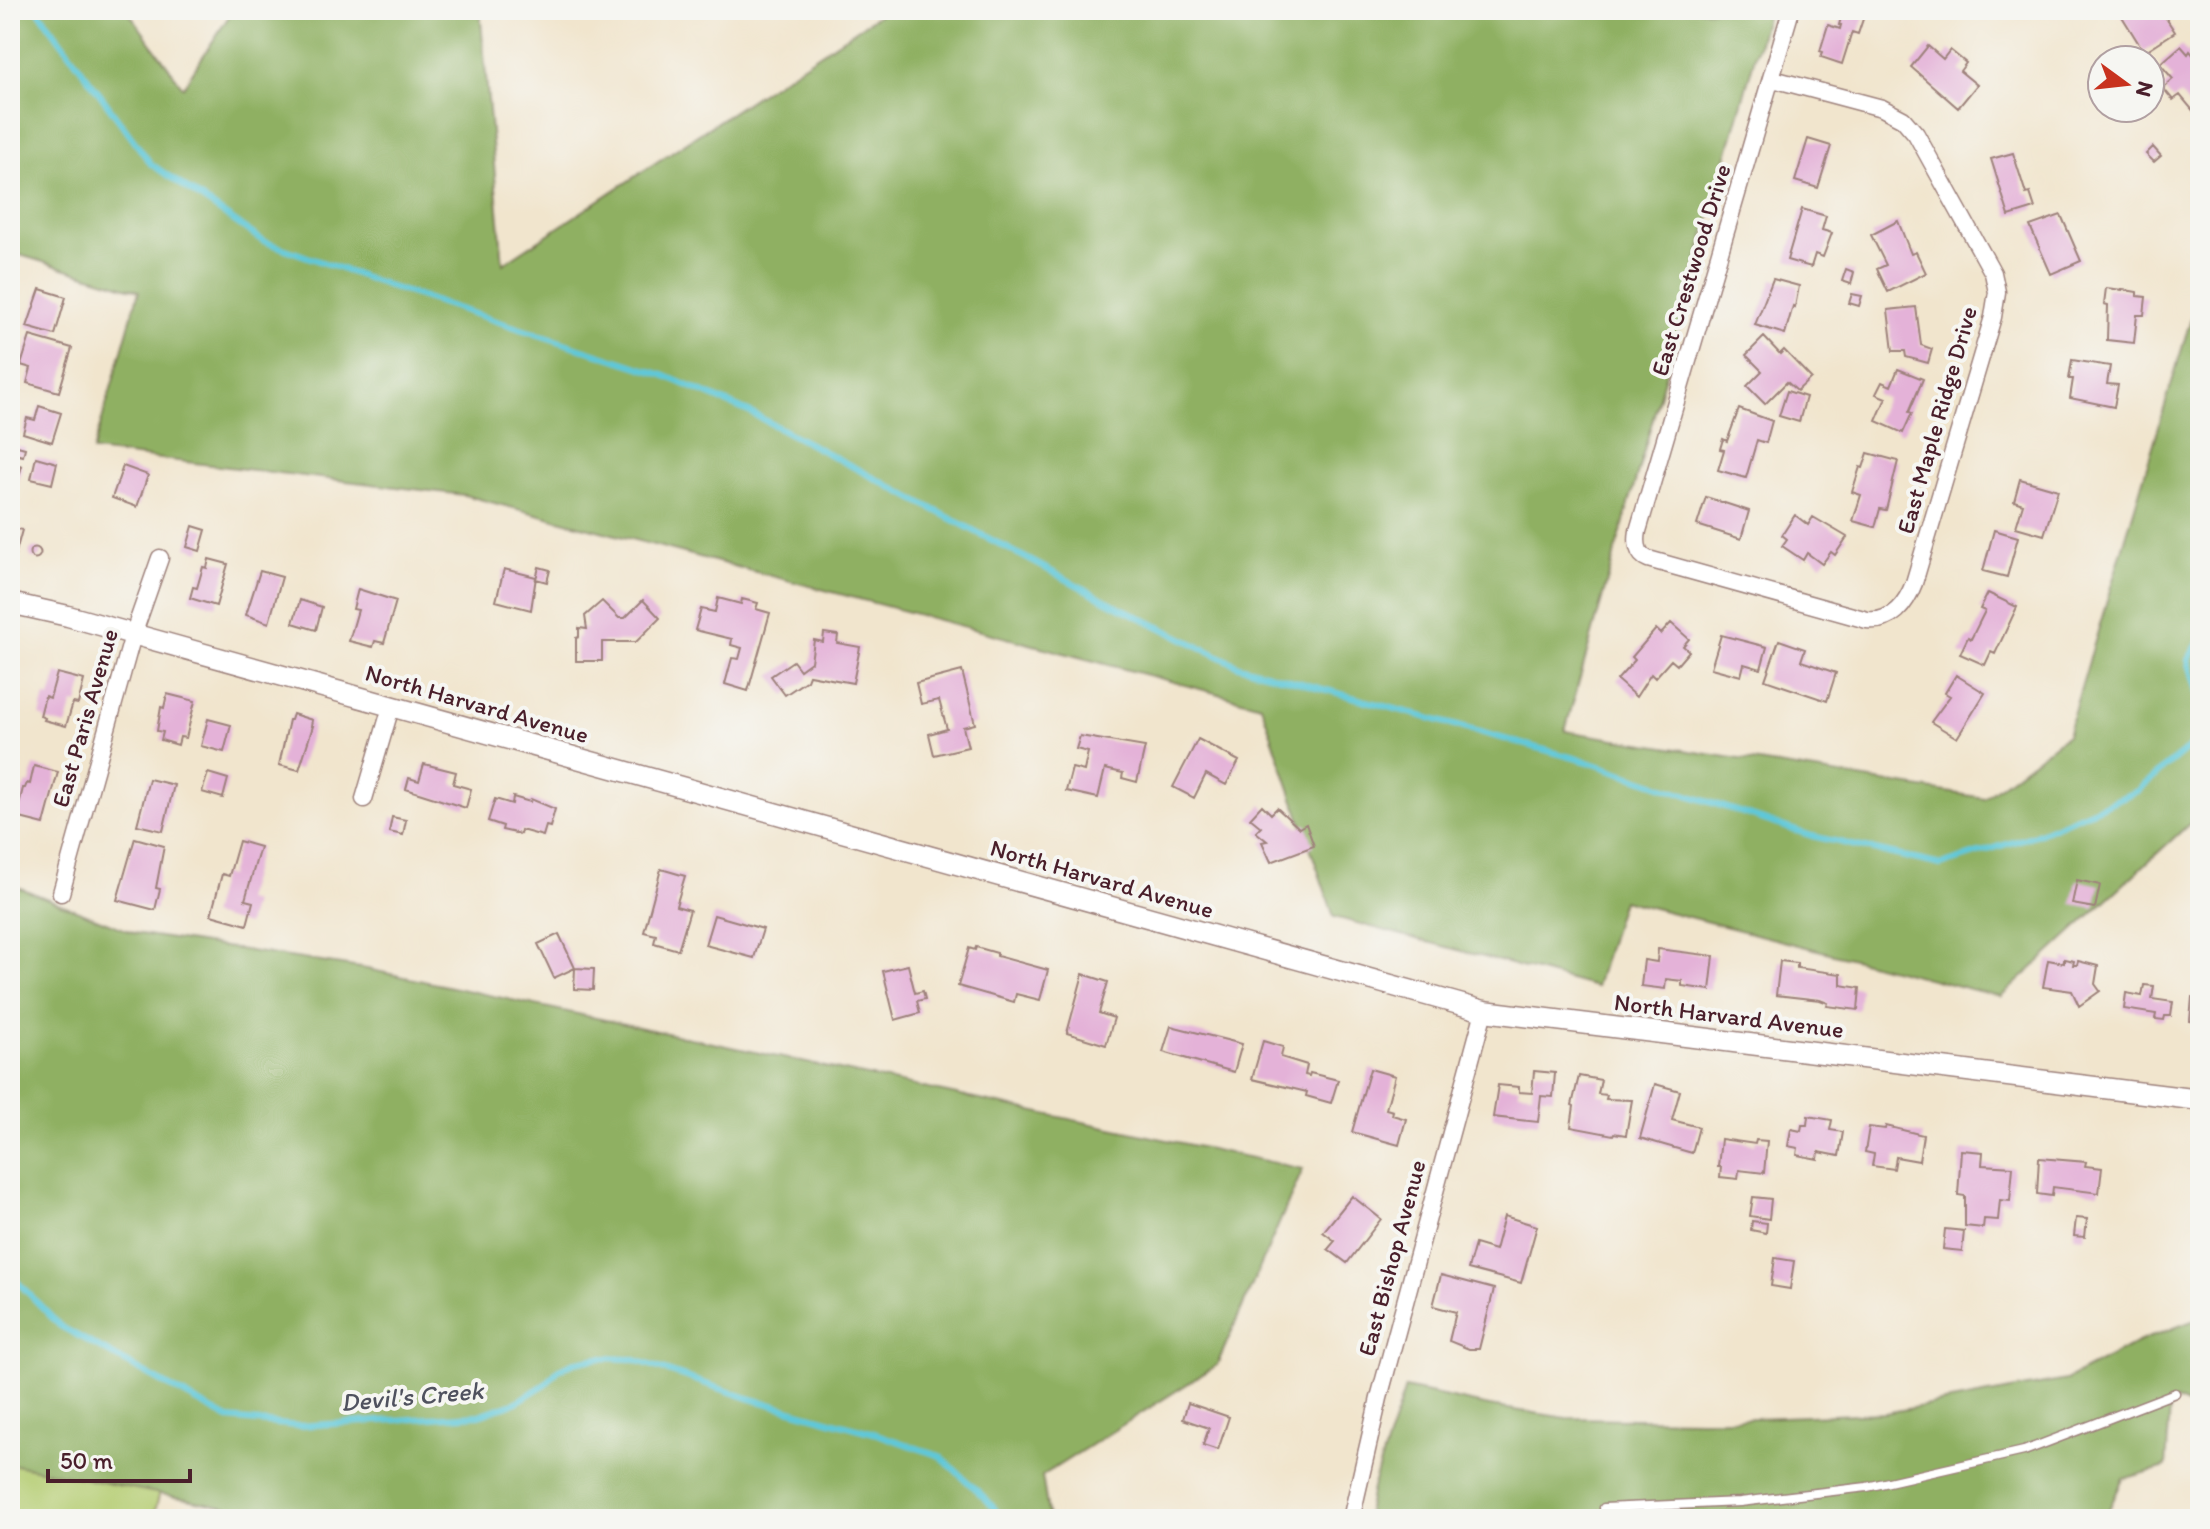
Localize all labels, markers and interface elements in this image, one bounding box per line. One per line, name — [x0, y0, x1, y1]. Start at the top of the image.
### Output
north arrow — [2086, 44, 2166, 124]
text: N — [2130, 78, 2160, 100]
street label: East Crestwood Drive — [1644, 160, 1737, 379]
street label: East Maple Ridge Drive — [1890, 303, 1983, 537]
street label: East Paris Avenue — [45, 625, 124, 810]
street label: North Harvard Avenue — [362, 658, 592, 749]
street label: North Harvard Avenue — [987, 833, 1217, 924]
street label: North Harvard Avenue — [1613, 987, 1845, 1044]
street label: East Bishop Avenue — [1351, 1157, 1432, 1359]
water label: Devil's Creek — [339, 1374, 486, 1418]
scale bar — [48, 1433, 190, 1483]
text: 50 m — [60, 1446, 113, 1475]

